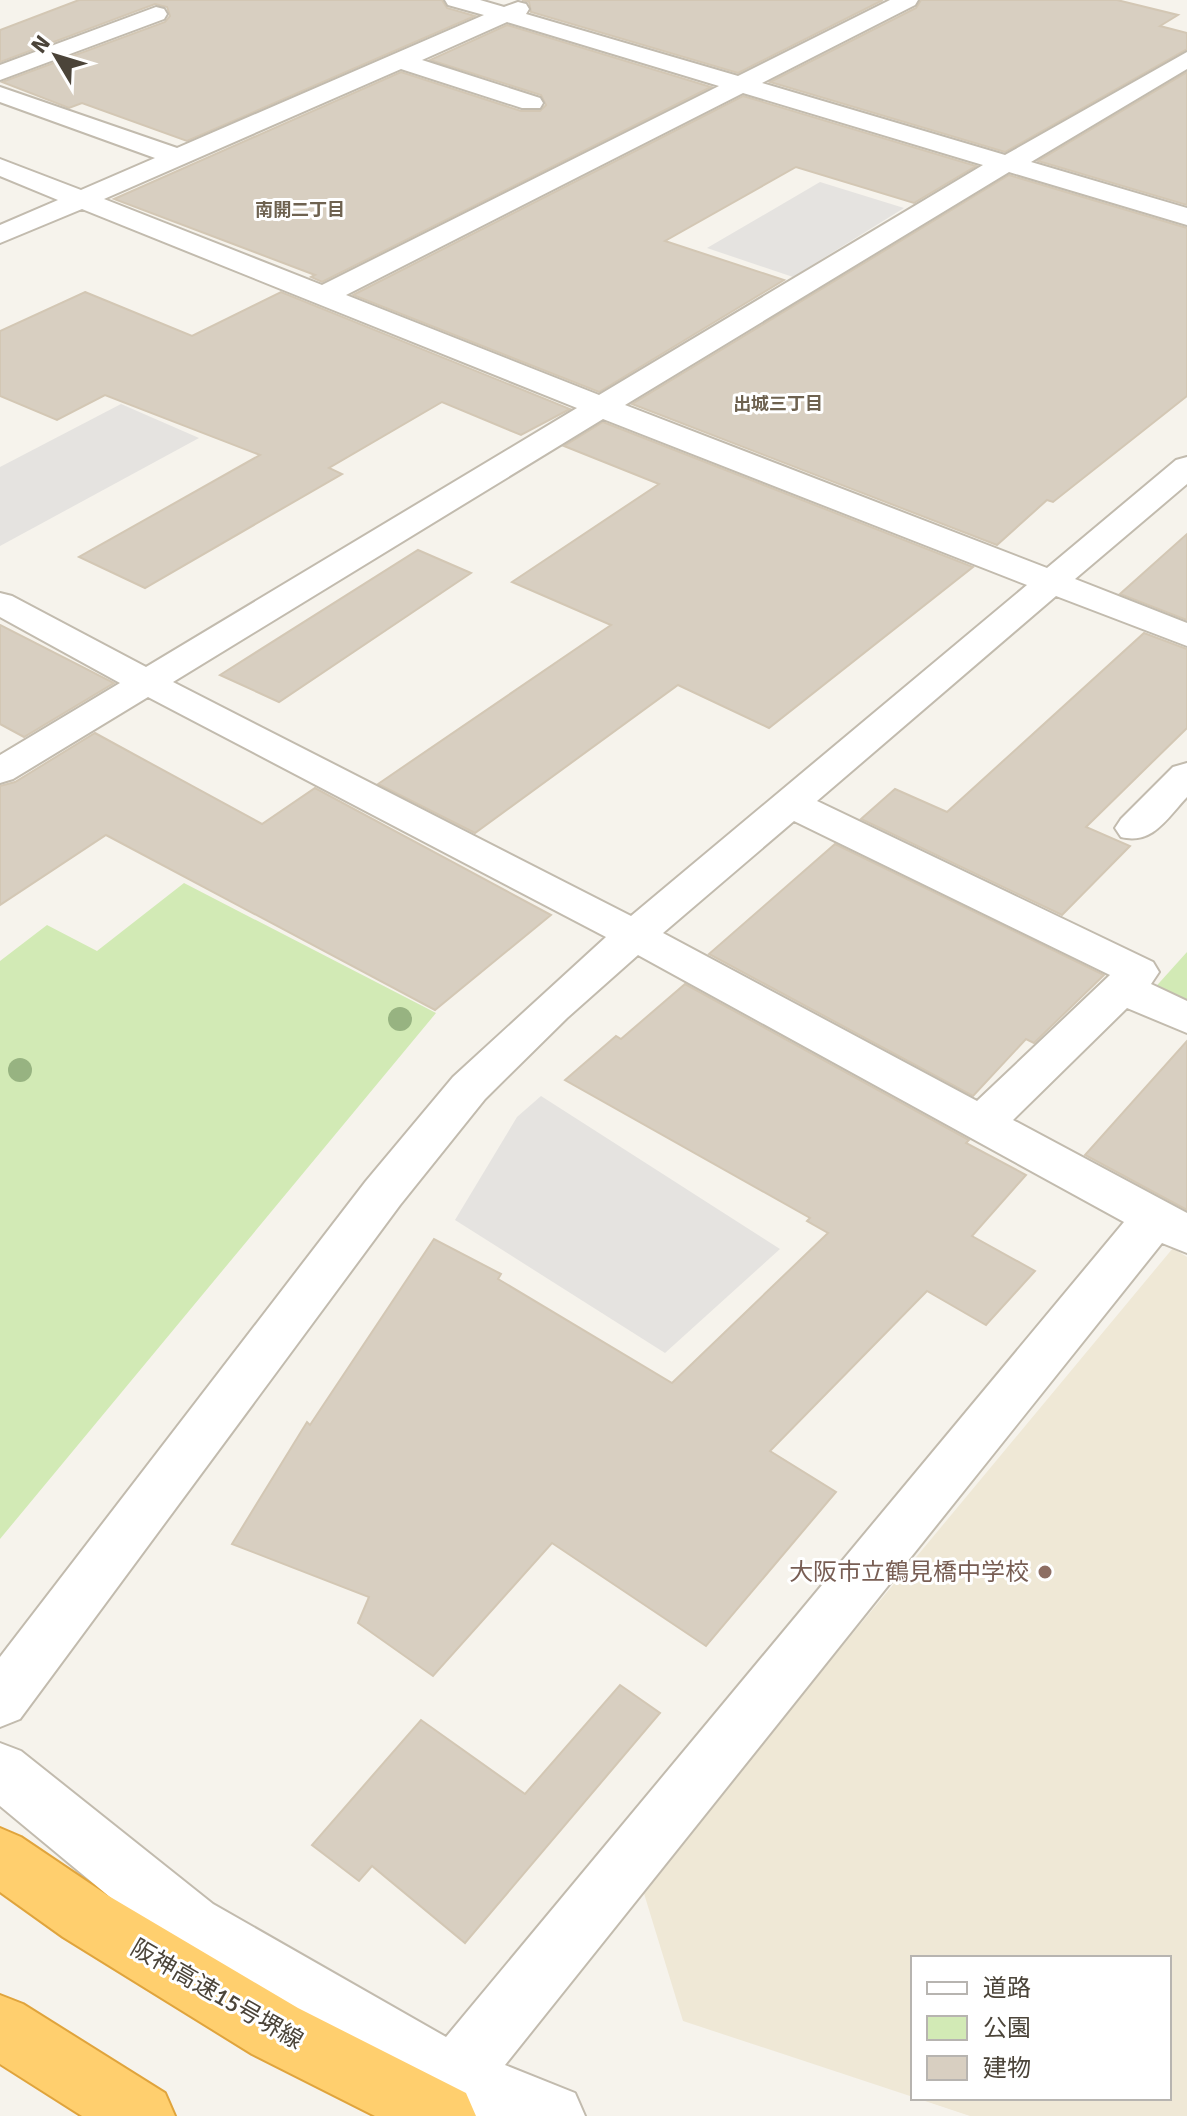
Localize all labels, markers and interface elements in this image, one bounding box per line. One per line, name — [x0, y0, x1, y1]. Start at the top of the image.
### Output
north arrow — [16, 16, 96, 96]
text: N — [25, 30, 56, 58]
district label: 南開二丁目 — [255, 199, 345, 221]
district label: 出城三丁目 — [733, 393, 823, 415]
place label: 大阪市立鶴見橋中学校 — [789, 1557, 1029, 1587]
marker: 大阪市立鶴見橋中学校 — [1036, 1563, 1054, 1581]
street label: 阪神高速15号堺線 — [126, 1933, 308, 2055]
legend — [911, 1956, 1171, 2100]
text: 道路 — [983, 1973, 1031, 2003]
text: 公園 — [983, 2013, 1031, 2043]
text: 建物 — [983, 2053, 1031, 2083]

